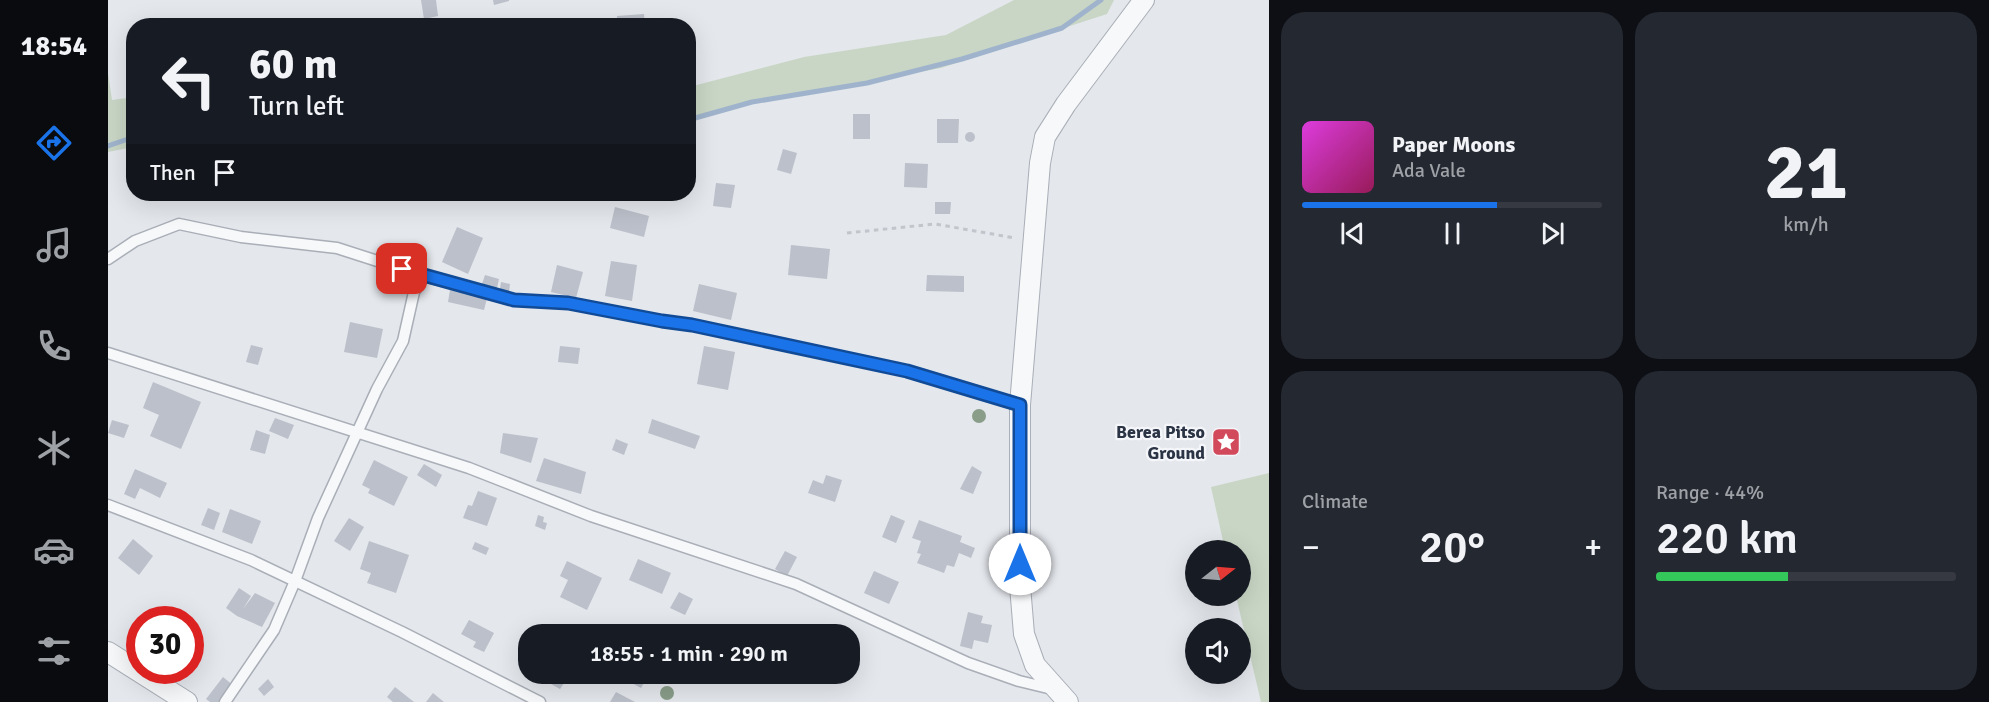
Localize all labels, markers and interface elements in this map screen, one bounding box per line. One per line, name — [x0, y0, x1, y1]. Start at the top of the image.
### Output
text: 18:54 — [21, 30, 87, 63]
text: 60 m — [249, 39, 338, 90]
icon: left — [150, 42, 228, 120]
text: Turn left — [249, 90, 344, 123]
icon: directions — [33, 122, 75, 164]
text: 21 — [1764, 125, 1848, 221]
text: Paper Moons — [1392, 131, 1515, 158]
icon: arrive — [208, 156, 241, 189]
text: Ada Vale — [1392, 158, 1466, 183]
text: Then — [150, 159, 196, 186]
text: km/h — [1783, 212, 1829, 237]
icon: previous — [1336, 217, 1369, 250]
icon: pause — [1436, 217, 1469, 250]
icon: next — [1536, 217, 1569, 250]
icon: music — [33, 224, 75, 266]
pin — [376, 243, 427, 294]
icon: arrive — [385, 252, 418, 285]
icon: phone — [33, 325, 75, 367]
place label: Berea Pitso Ground — [1116, 421, 1205, 464]
place icon: Berea Pitso Ground — [1210, 426, 1242, 458]
icon: climate — [33, 427, 75, 469]
text: Range · 44% — [1656, 480, 1764, 505]
text: Climate — [1302, 489, 1368, 514]
text: 220 km — [1656, 511, 1798, 566]
text: 20° — [1419, 520, 1485, 575]
text: − — [1302, 527, 1320, 568]
text: + — [1584, 527, 1602, 568]
icon: car — [33, 529, 75, 571]
position arrow — [988, 532, 1052, 596]
north arrow — [1185, 540, 1251, 606]
map controls — [1185, 540, 1251, 684]
speed limit sign: 30 — [126, 606, 204, 684]
button: sound — [1185, 618, 1251, 684]
icon: filters — [33, 630, 75, 672]
text: 18:55 · 1 min · 290 m — [590, 640, 788, 667]

